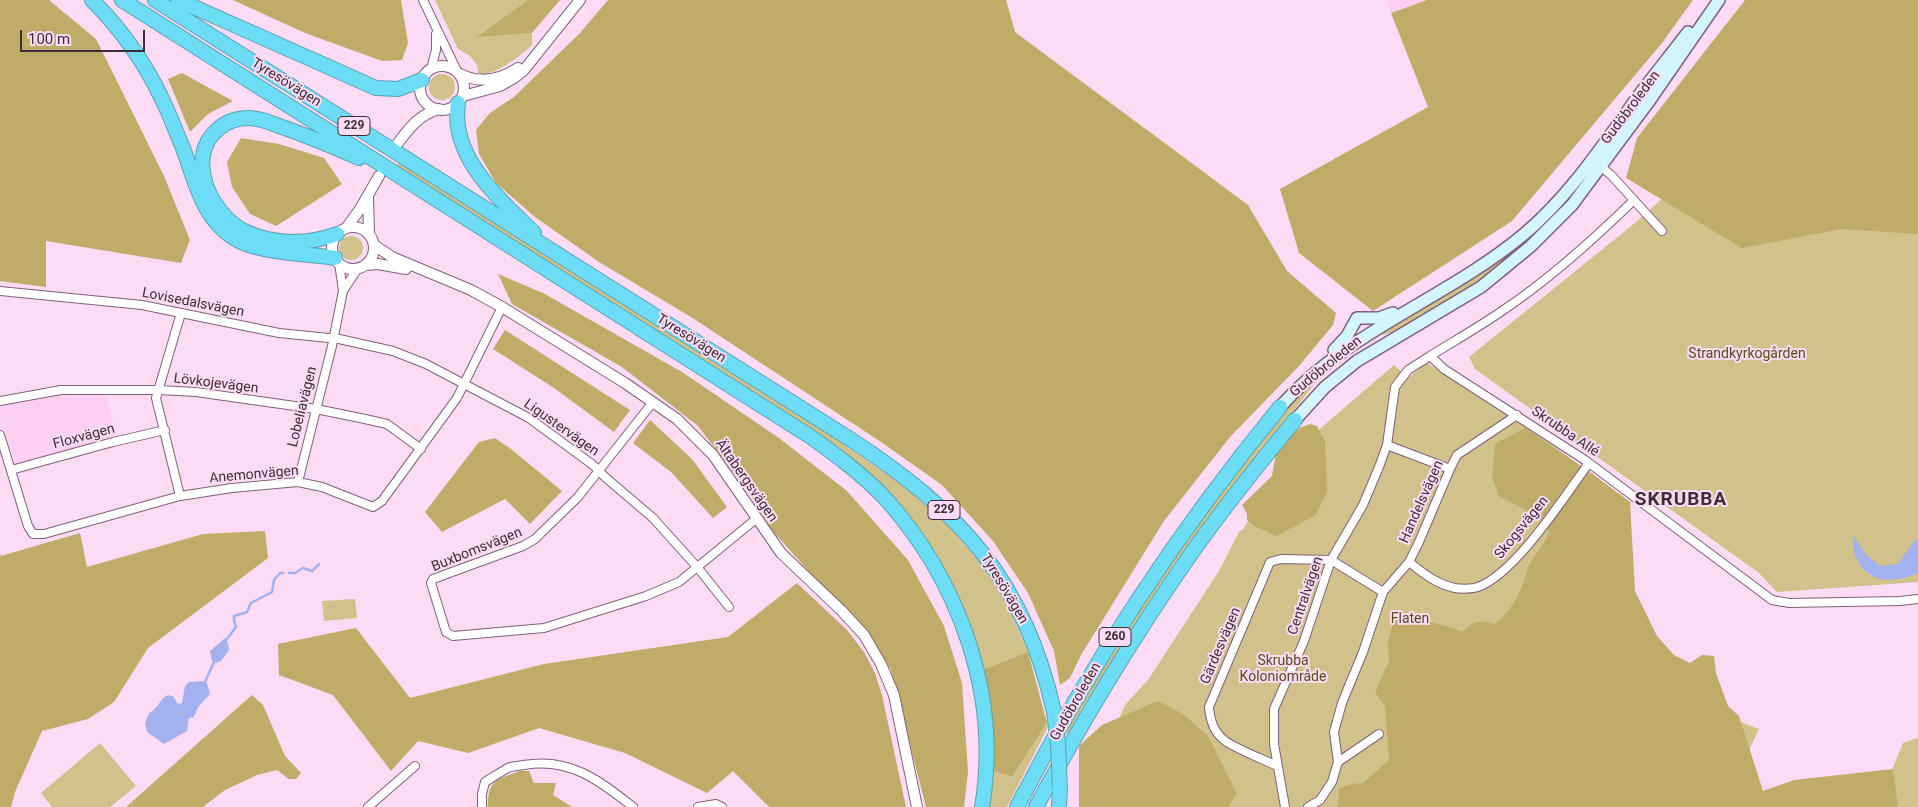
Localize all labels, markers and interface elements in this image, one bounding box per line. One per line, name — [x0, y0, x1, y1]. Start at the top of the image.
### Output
scale bar — [22, 20, 148, 52]
text: 100 m — [28, 30, 70, 48]
street label: Tyresövägen — [248, 55, 324, 111]
street label: Gudöbroleden — [1598, 68, 1664, 148]
road number: 229 — [338, 116, 370, 136]
street label: Lovisedalsvägen — [140, 285, 246, 321]
street label: Tyresövägen — [653, 311, 729, 367]
street label: Gudöbroleden — [1287, 333, 1365, 401]
park label: Strandkyrkogården — [1688, 346, 1806, 362]
street label: Lobeliavägen — [285, 365, 321, 449]
street label: Lövkojevägen — [173, 370, 259, 398]
street label: Ligustervägen — [520, 396, 602, 460]
street label: Skrubba Allé — [1528, 403, 1602, 461]
street label: Floxvägen — [51, 421, 117, 453]
street label: Ältabergsvägen — [711, 436, 781, 526]
street label: Handelsvägen — [1396, 458, 1448, 546]
street label: Anemonvägen — [209, 463, 299, 487]
district label: SKRUBBA — [1634, 489, 1728, 511]
street label: Skogsvägen — [1492, 493, 1552, 563]
road number: 229 — [928, 500, 960, 520]
street label: Buxbomsvägen — [429, 524, 525, 576]
street label: Tyresövägen — [976, 551, 1032, 627]
street label: Centralvägen — [1285, 555, 1327, 637]
street label: Gärdesvägen — [1197, 605, 1245, 687]
park label: Flaten — [1391, 611, 1429, 627]
road number: 260 — [1099, 628, 1131, 646]
park label: Skrubba Koloniområde — [1240, 653, 1326, 686]
street label: Gudöbroleden — [1047, 660, 1105, 744]

